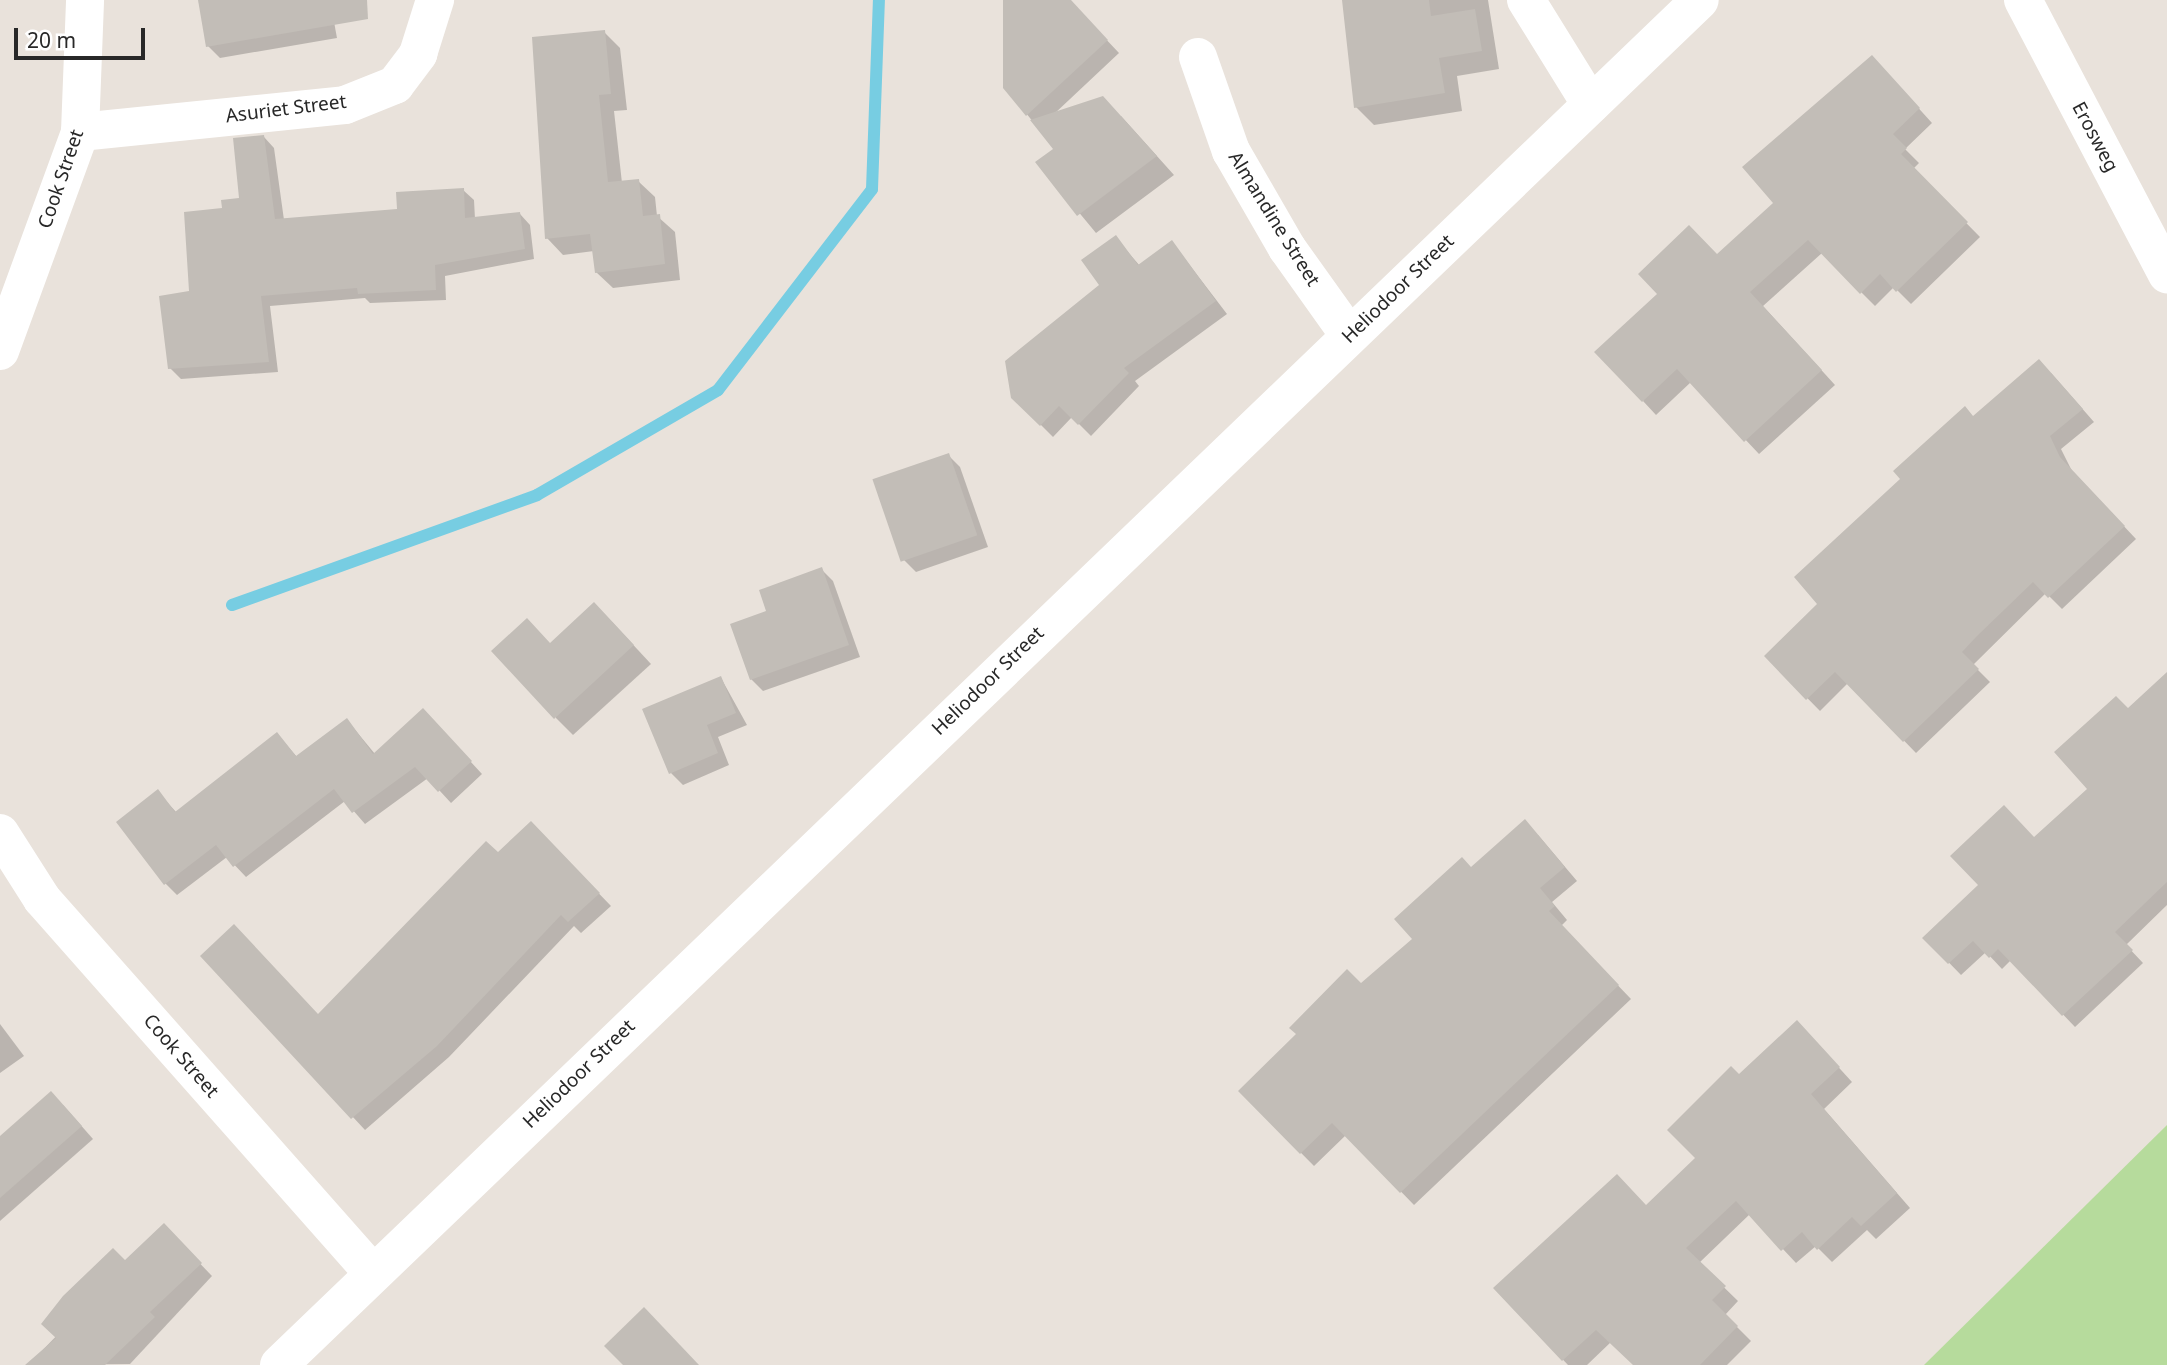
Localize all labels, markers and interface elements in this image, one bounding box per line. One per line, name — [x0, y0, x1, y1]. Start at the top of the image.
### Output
scale bar — [18, 14, 149, 58]
text: 20 m — [27, 26, 76, 54]
street label: Asuriet Street — [224, 90, 348, 128]
street label: Erosweg — [2067, 98, 2123, 176]
street label: Cook Street — [33, 127, 89, 231]
street label: Almandine Street — [1223, 148, 1325, 290]
street label: Heliodoor Street — [1337, 230, 1459, 348]
street label: Heliodoor Street — [927, 622, 1049, 740]
street label: Cook Street — [139, 1010, 223, 1102]
street label: Heliodoor Street — [518, 1015, 640, 1133]

